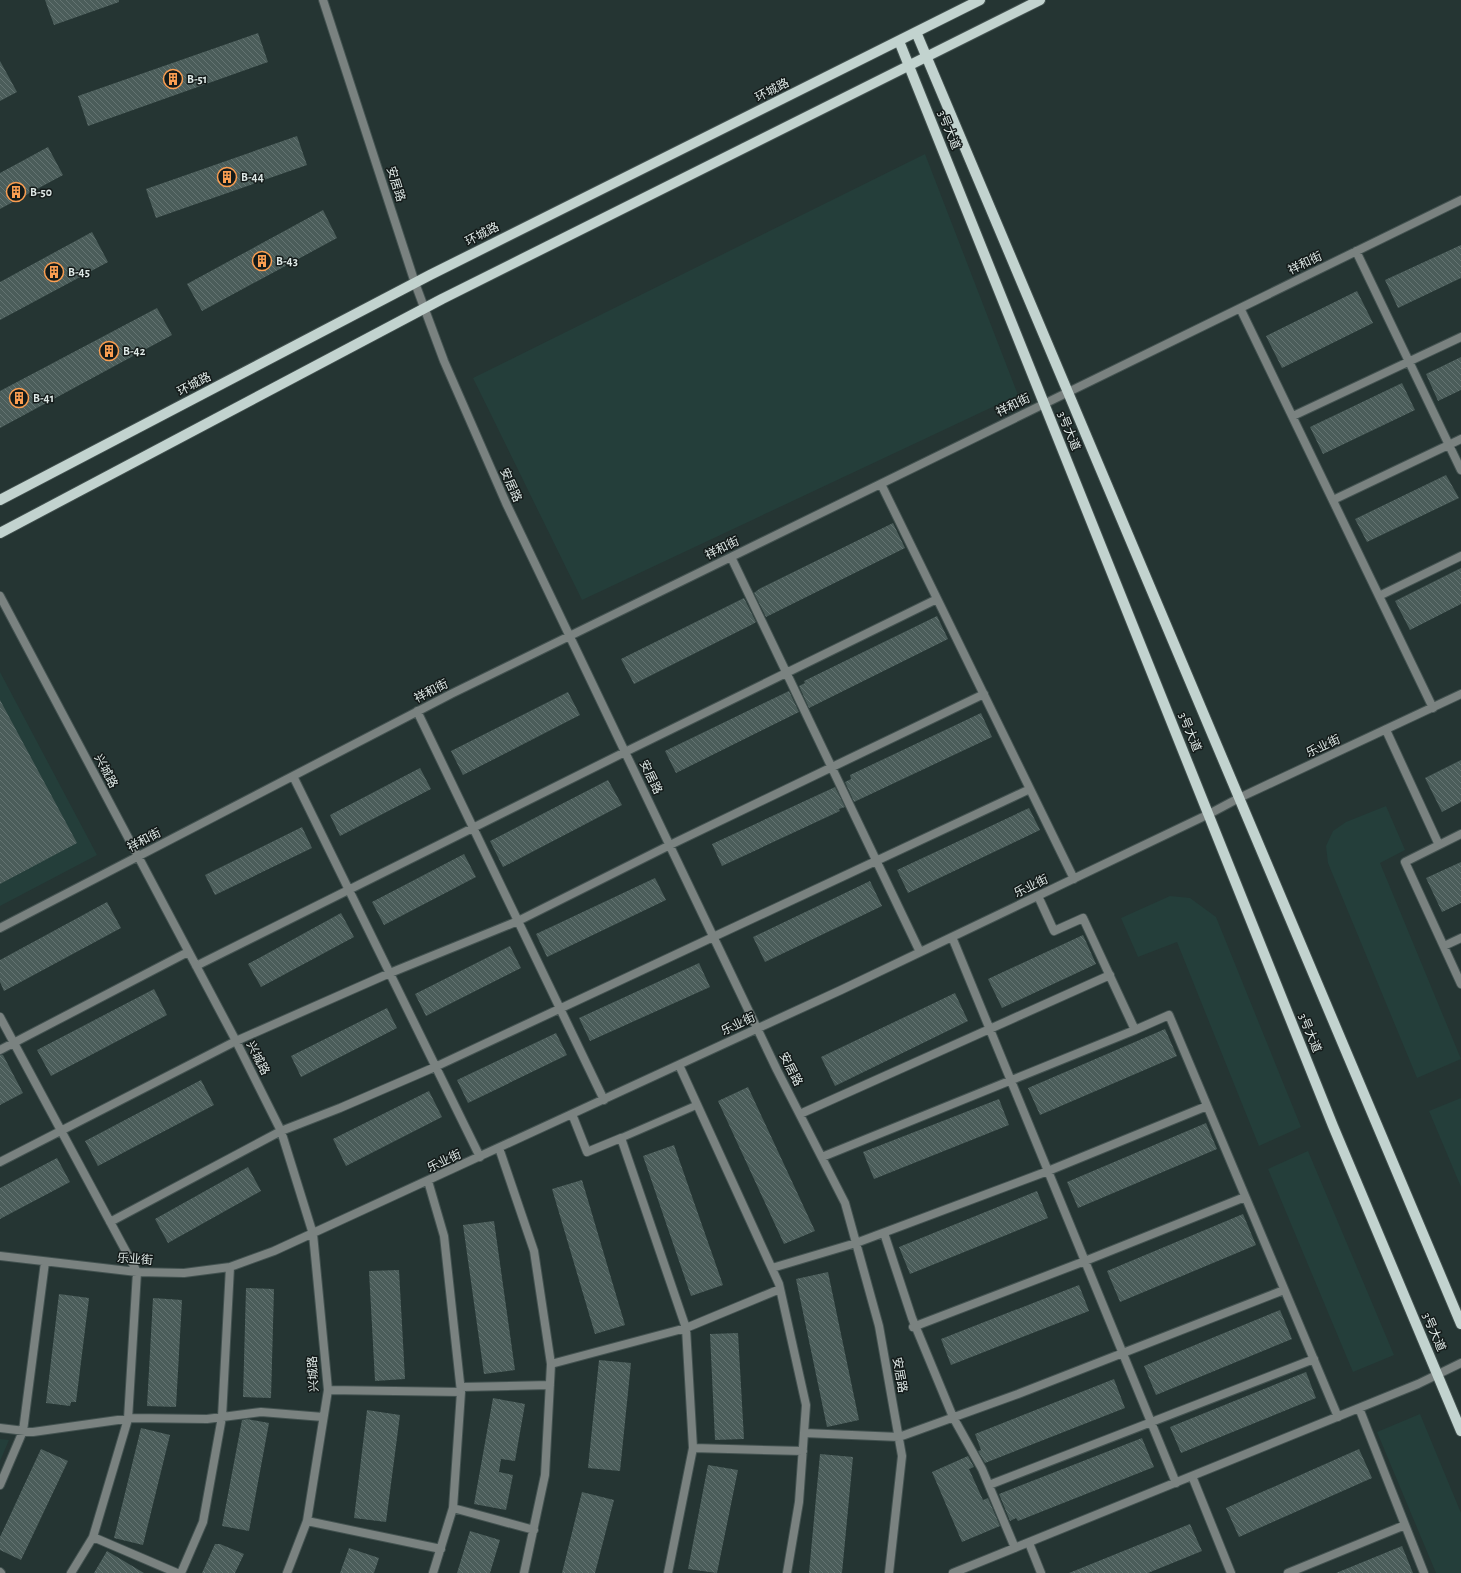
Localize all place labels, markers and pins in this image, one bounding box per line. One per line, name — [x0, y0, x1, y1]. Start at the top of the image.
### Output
building icon: B-51 — [162, 68, 184, 90]
place label: B-51 — [187, 73, 207, 85]
building icon: B-44 — [216, 166, 238, 188]
place label: B-44 — [241, 171, 264, 183]
building icon: B-50 — [5, 181, 27, 203]
place label: B-50 — [30, 186, 52, 198]
building icon: B-43 — [251, 250, 273, 272]
place label: B-43 — [276, 255, 298, 267]
building icon: B-45 — [43, 261, 65, 283]
place label: B-45 — [68, 266, 90, 278]
building icon: B-42 — [98, 340, 120, 362]
place label: B-42 — [123, 345, 146, 357]
building icon: B-41 — [8, 387, 30, 409]
place label: B-41 — [33, 392, 54, 404]

